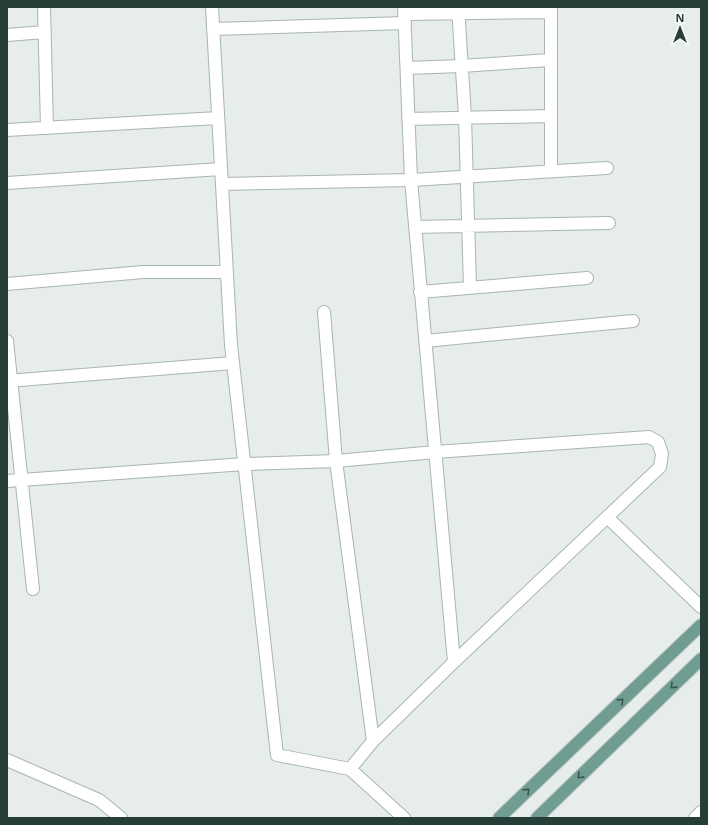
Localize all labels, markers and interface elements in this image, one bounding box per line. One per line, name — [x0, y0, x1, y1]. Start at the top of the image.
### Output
north arrow — [660, 8, 700, 48]
text: N — [676, 10, 684, 25]
one-way arrow — [670, 681, 678, 689]
one-way arrow — [616, 699, 624, 706]
one-way arrow — [577, 772, 585, 779]
one-way arrow — [522, 788, 530, 796]

